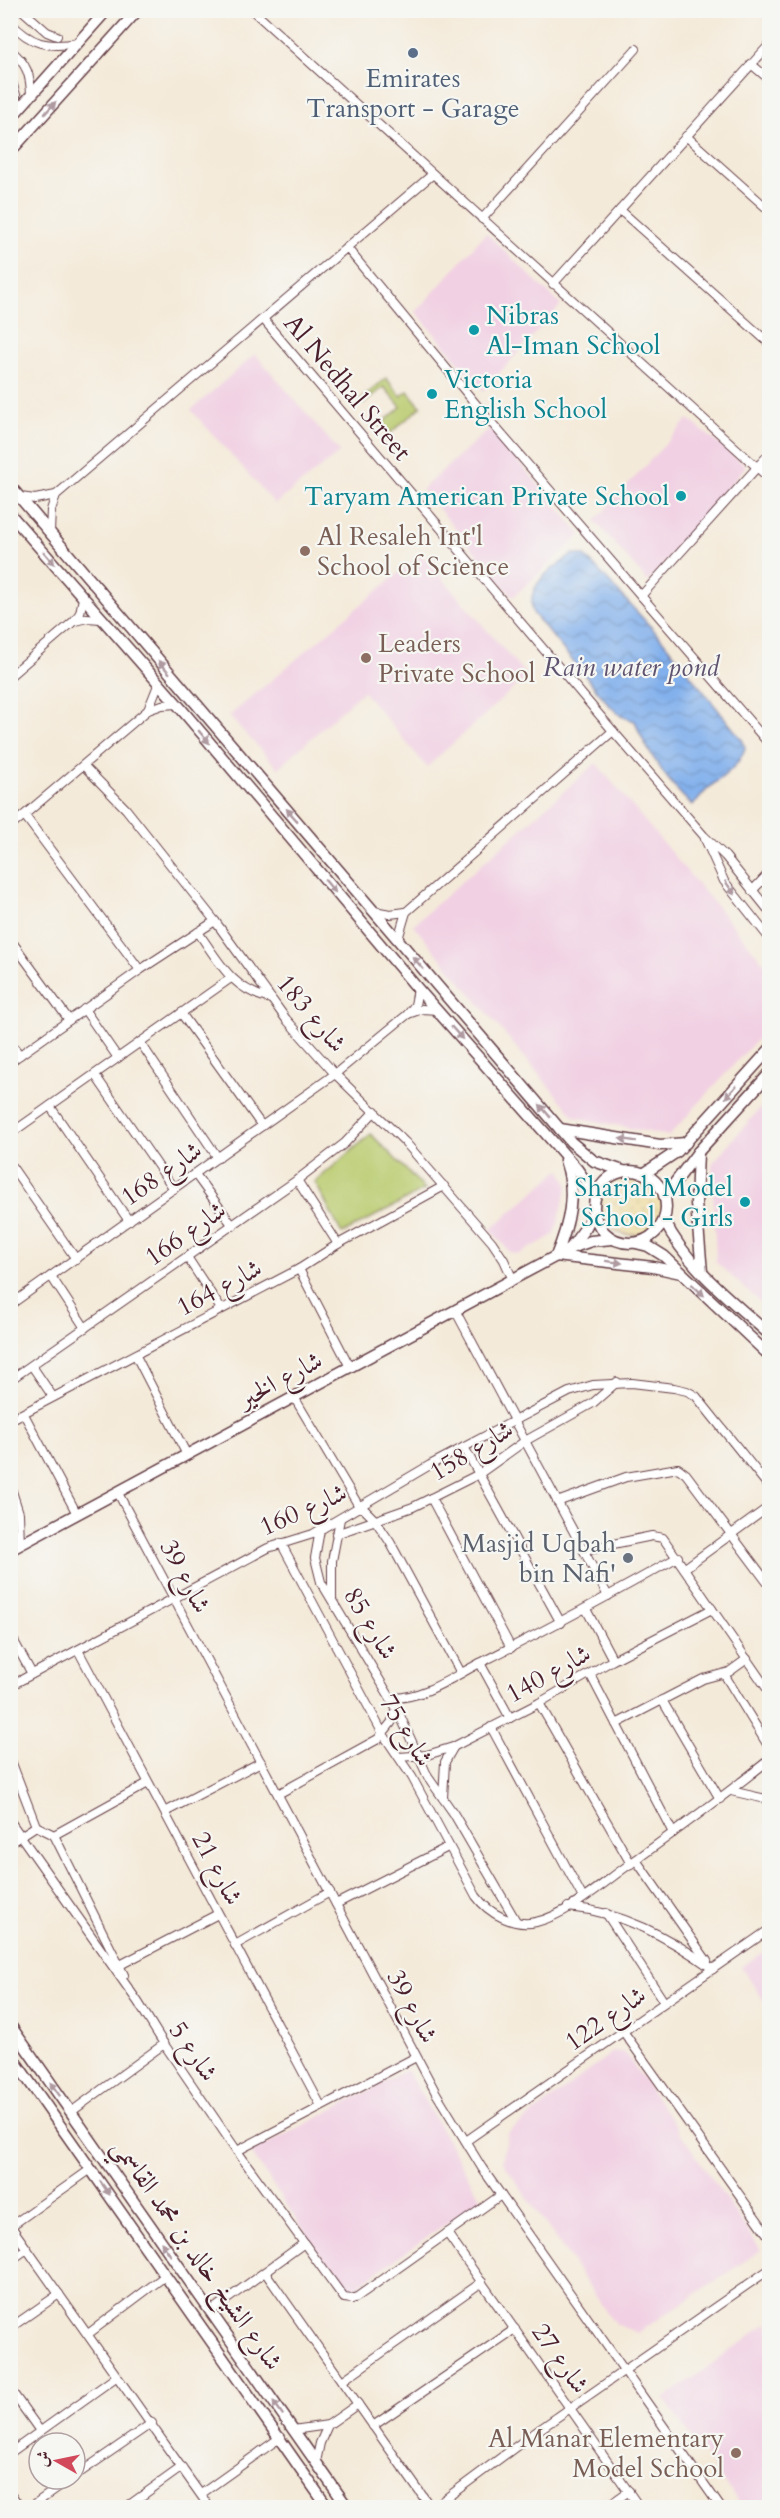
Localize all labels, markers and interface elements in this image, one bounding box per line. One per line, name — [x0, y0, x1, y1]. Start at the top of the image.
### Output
marker: Emirates Transport - Garage — [406, 46, 420, 60]
place label: Emirates Transport - Garage — [306, 61, 520, 126]
one-way arrow — [43, 101, 57, 116]
place label: Nibras Al-Iman School — [486, 298, 661, 363]
street label: Al Nedhal Street — [276, 307, 419, 468]
marker: Nibras Al-Iman School — [467, 323, 481, 337]
place label: Victoria English School — [444, 362, 608, 427]
marker: Victoria English School — [425, 387, 439, 401]
place label: Taryam American Private School — [304, 479, 669, 514]
marker: Taryam American Private School — [674, 489, 688, 503]
place label: Al Resaleh Int'l School of Science — [317, 519, 509, 584]
marker: Al Resaleh Int'l School of Science — [298, 544, 312, 558]
one-way arrow — [42, 550, 55, 566]
place label: Leaders Private School — [378, 626, 536, 691]
water label: Rain water pond — [543, 649, 720, 686]
marker: Leaders Private School — [359, 651, 373, 665]
one-way arrow — [158, 660, 171, 675]
one-way arrow — [197, 729, 210, 744]
one-way arrow — [286, 808, 299, 823]
one-way arrow — [323, 878, 336, 893]
one-way arrow — [724, 880, 736, 896]
one-way arrow — [412, 956, 425, 971]
street label: شارع 183 — [266, 967, 355, 1062]
one-way arrow — [450, 1025, 463, 1040]
one-way arrow — [725, 1084, 738, 1099]
one-way arrow — [539, 1104, 552, 1119]
street label: شارع 168 — [114, 1133, 211, 1217]
one-way arrow — [618, 1136, 637, 1145]
place label: Sharjah Model School - Girls — [574, 1170, 733, 1235]
street label: شارع 166 — [138, 1193, 235, 1277]
marker: Sharjah Model School - Girls — [738, 1195, 752, 1209]
street label: شارع 164 — [170, 1250, 270, 1328]
one-way arrow — [604, 1257, 623, 1266]
one-way arrow — [691, 1282, 705, 1296]
street label: شارع الخير — [229, 1343, 330, 1421]
street label: شارع 158 — [423, 1412, 522, 1493]
street label: شارع 160 — [254, 1475, 354, 1548]
place label: Masjid Uqbah bin Nafi' — [462, 1526, 616, 1591]
street label: شارع 39 — [148, 1533, 219, 1621]
marker: Masjid Uqbah bin Nafi' — [621, 1551, 635, 1565]
street label: شارع 85 — [332, 1580, 406, 1668]
street label: شارع 140 — [499, 1636, 599, 1715]
street label: شارع 75 — [368, 1687, 442, 1775]
street label: شارع 21 — [180, 1825, 251, 1913]
street label: شارع 39 — [375, 1963, 446, 2051]
street label: شارع 122 — [558, 1978, 655, 2062]
street label: شارع 5 — [157, 2014, 226, 2090]
one-way arrow — [49, 2081, 61, 2097]
street label: شارع الشيخ خالد بن محمد القاسمي — [98, 2131, 291, 2381]
one-way arrow — [99, 2180, 110, 2197]
one-way arrow — [161, 2241, 172, 2257]
street label: شارع 27 — [520, 2316, 598, 2403]
one-way arrow — [272, 2401, 284, 2417]
place label: Al Manar Elementary Model School — [488, 2421, 724, 2486]
north arrow — [27, 2431, 87, 2491]
marker: Al Manar Elementary Model School — [729, 2446, 743, 2460]
text: ش — [31, 2449, 55, 2468]

